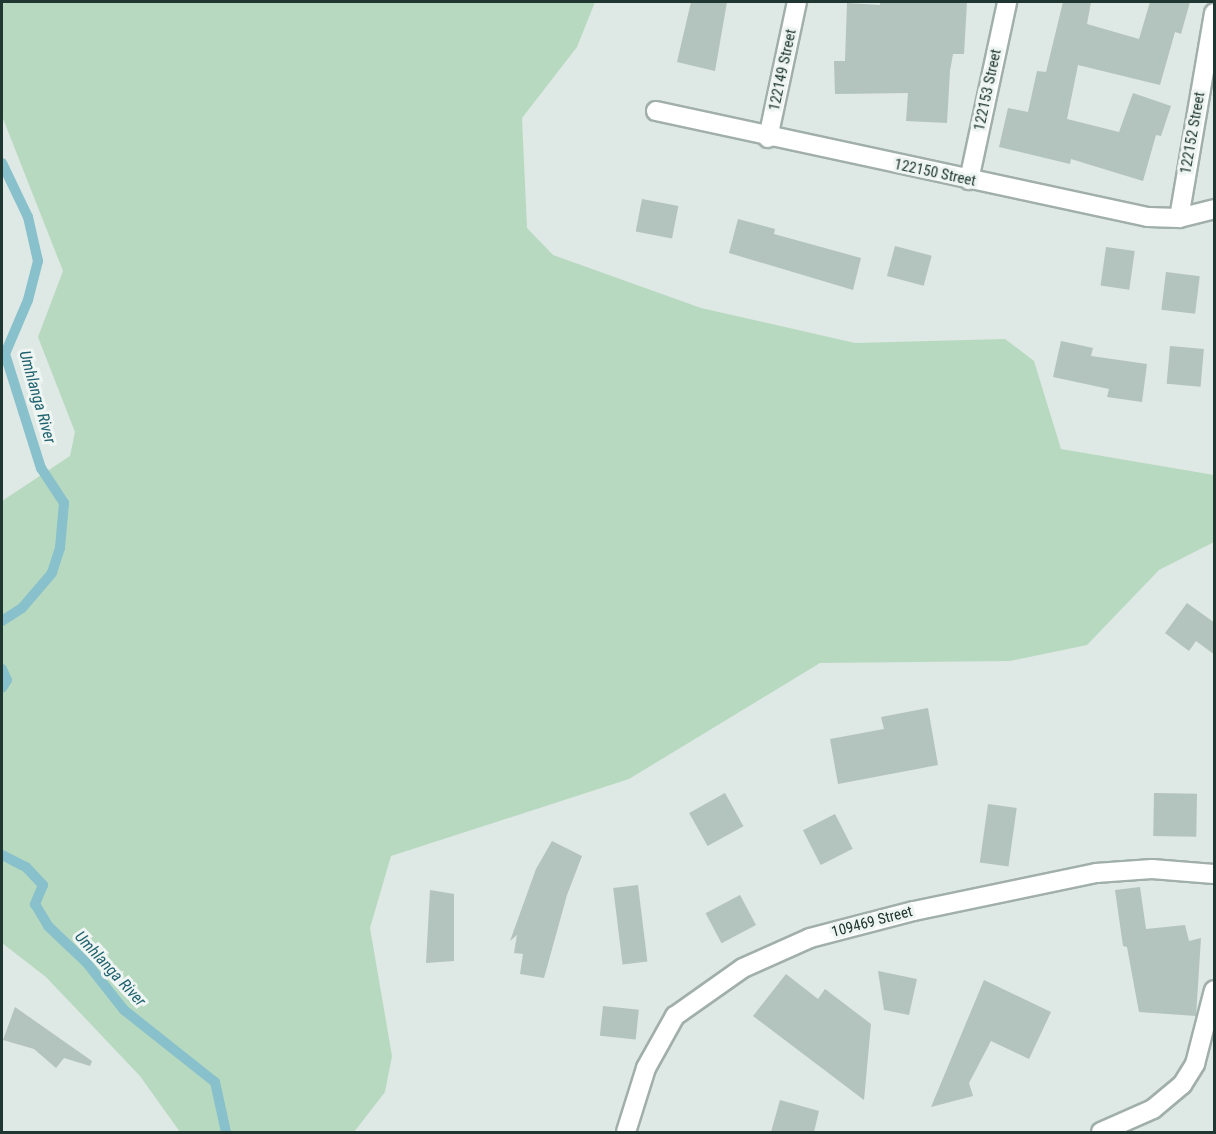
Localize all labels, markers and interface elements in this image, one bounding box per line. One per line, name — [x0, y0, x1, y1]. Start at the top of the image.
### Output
street label: 122149 Street — [766, 28, 800, 112]
street label: 122153 Street — [971, 48, 1005, 132]
street label: 122152 Street — [1177, 91, 1209, 175]
street label: 122150 Street — [893, 156, 977, 190]
water label: Umhlanga River — [15, 348, 59, 446]
street label: 109469 Street — [830, 903, 914, 941]
water label: Umhlanga River — [70, 928, 150, 1010]

